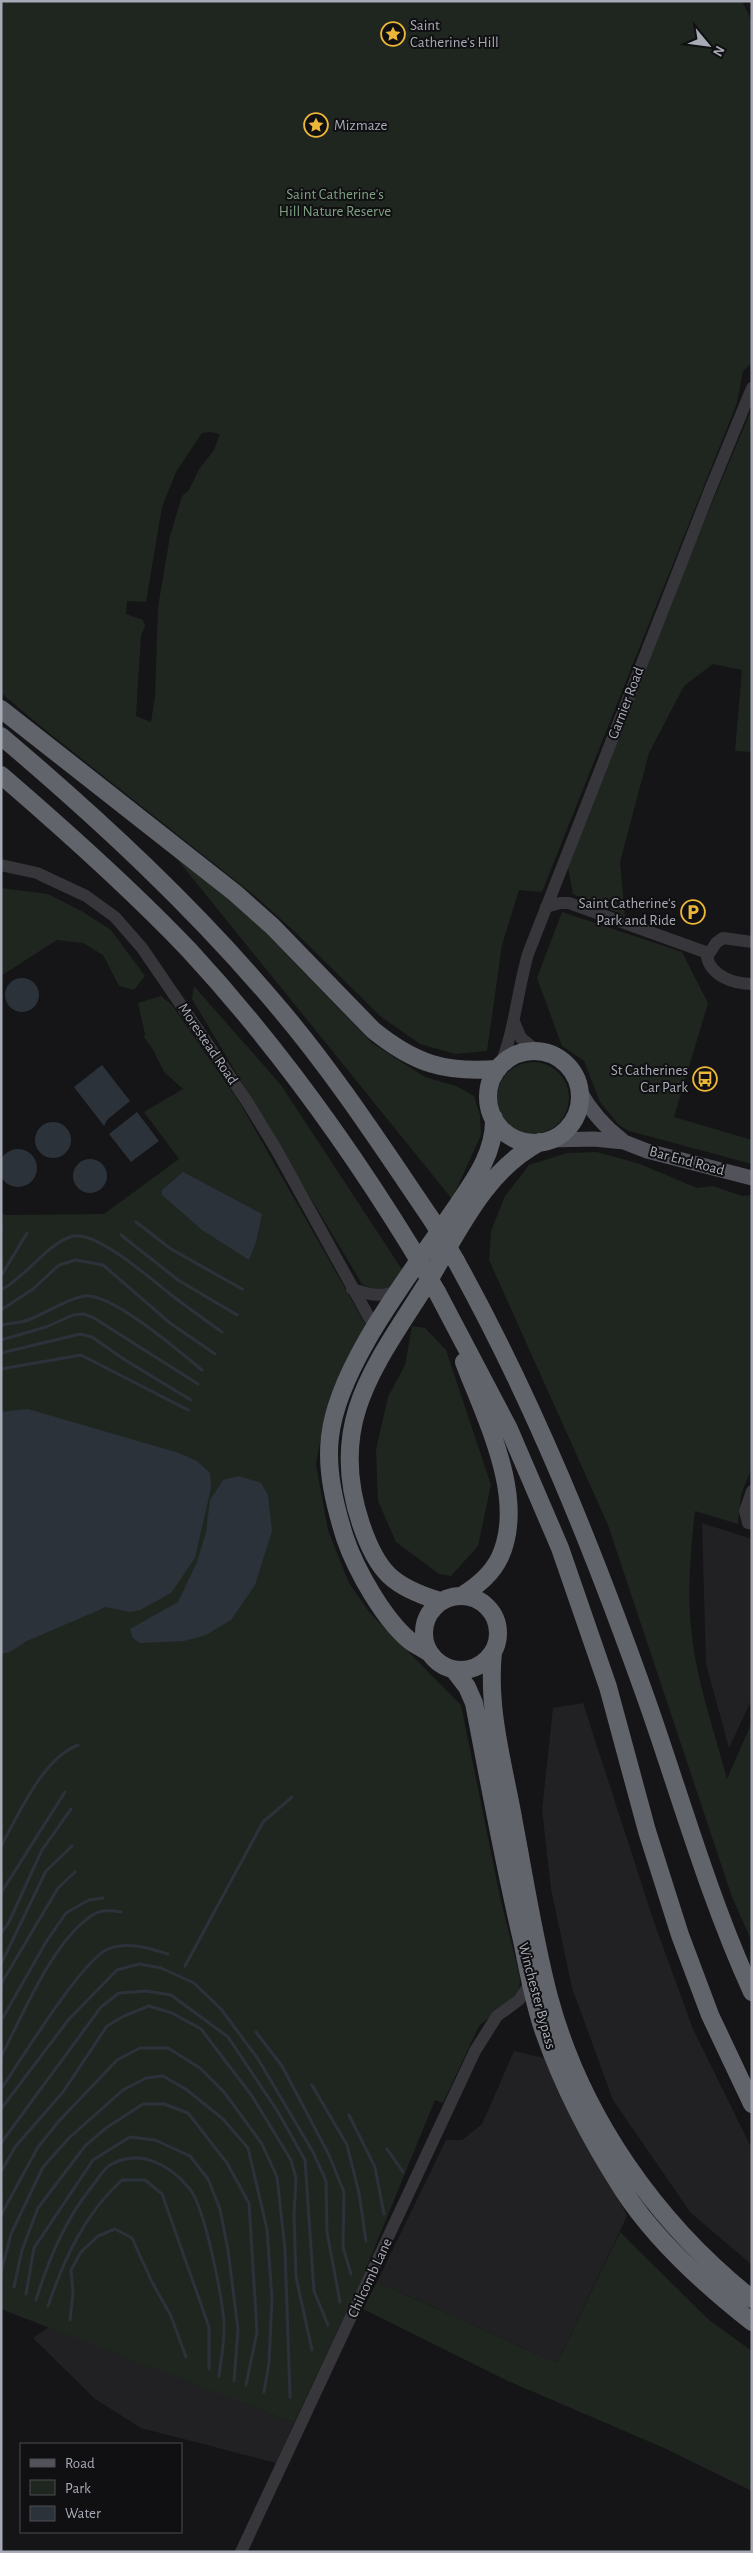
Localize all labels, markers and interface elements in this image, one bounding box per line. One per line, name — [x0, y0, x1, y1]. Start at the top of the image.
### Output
place label: Saint Catherine's Hill — [410, 18, 499, 50]
north arrow — [683, 20, 733, 70]
place icon: Saint Catherine's Hill — [380, 21, 406, 47]
text: N — [710, 43, 727, 58]
place icon: Mizmaze — [303, 112, 329, 138]
place label: Mizmaze — [334, 118, 388, 133]
park label: Saint Catherine's Hill Nature Reserve — [279, 187, 391, 219]
street label: Garnier Road — [605, 665, 647, 741]
place label: Saint Catherine's Park and Ride — [579, 896, 676, 928]
parking icon: Saint Catherine's Park and Ride — [680, 899, 706, 925]
street label: Morestead Road — [175, 1001, 241, 1088]
place label: St Catherines Car Park — [611, 1063, 688, 1095]
bus stop icon: St Catherines Car Park — [692, 1066, 718, 1092]
street label: Bar End Road — [648, 1144, 726, 1178]
street label: Winchester Bypass — [516, 1941, 558, 2051]
street label: Chilcomb Lane — [345, 2236, 395, 2320]
legend — [20, 2443, 182, 2533]
text: Road — [65, 2456, 95, 2471]
text: Park — [65, 2481, 91, 2496]
text: Water — [65, 2506, 101, 2521]

